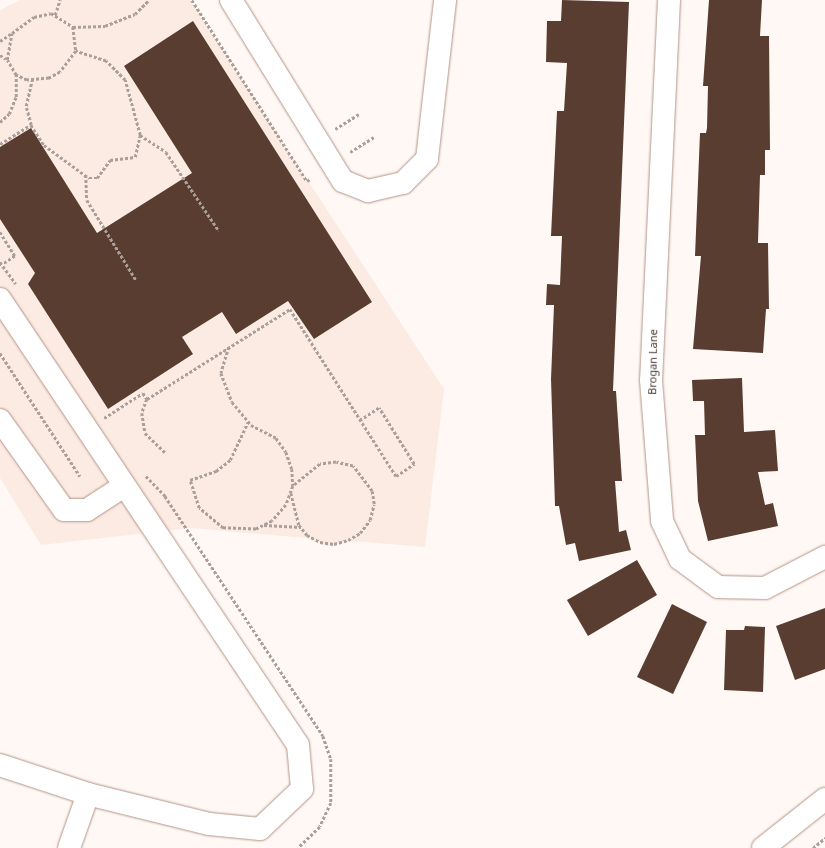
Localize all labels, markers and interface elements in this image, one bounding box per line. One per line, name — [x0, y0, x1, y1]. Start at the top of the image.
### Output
street label: Brogan Lane — [646, 329, 660, 395]

